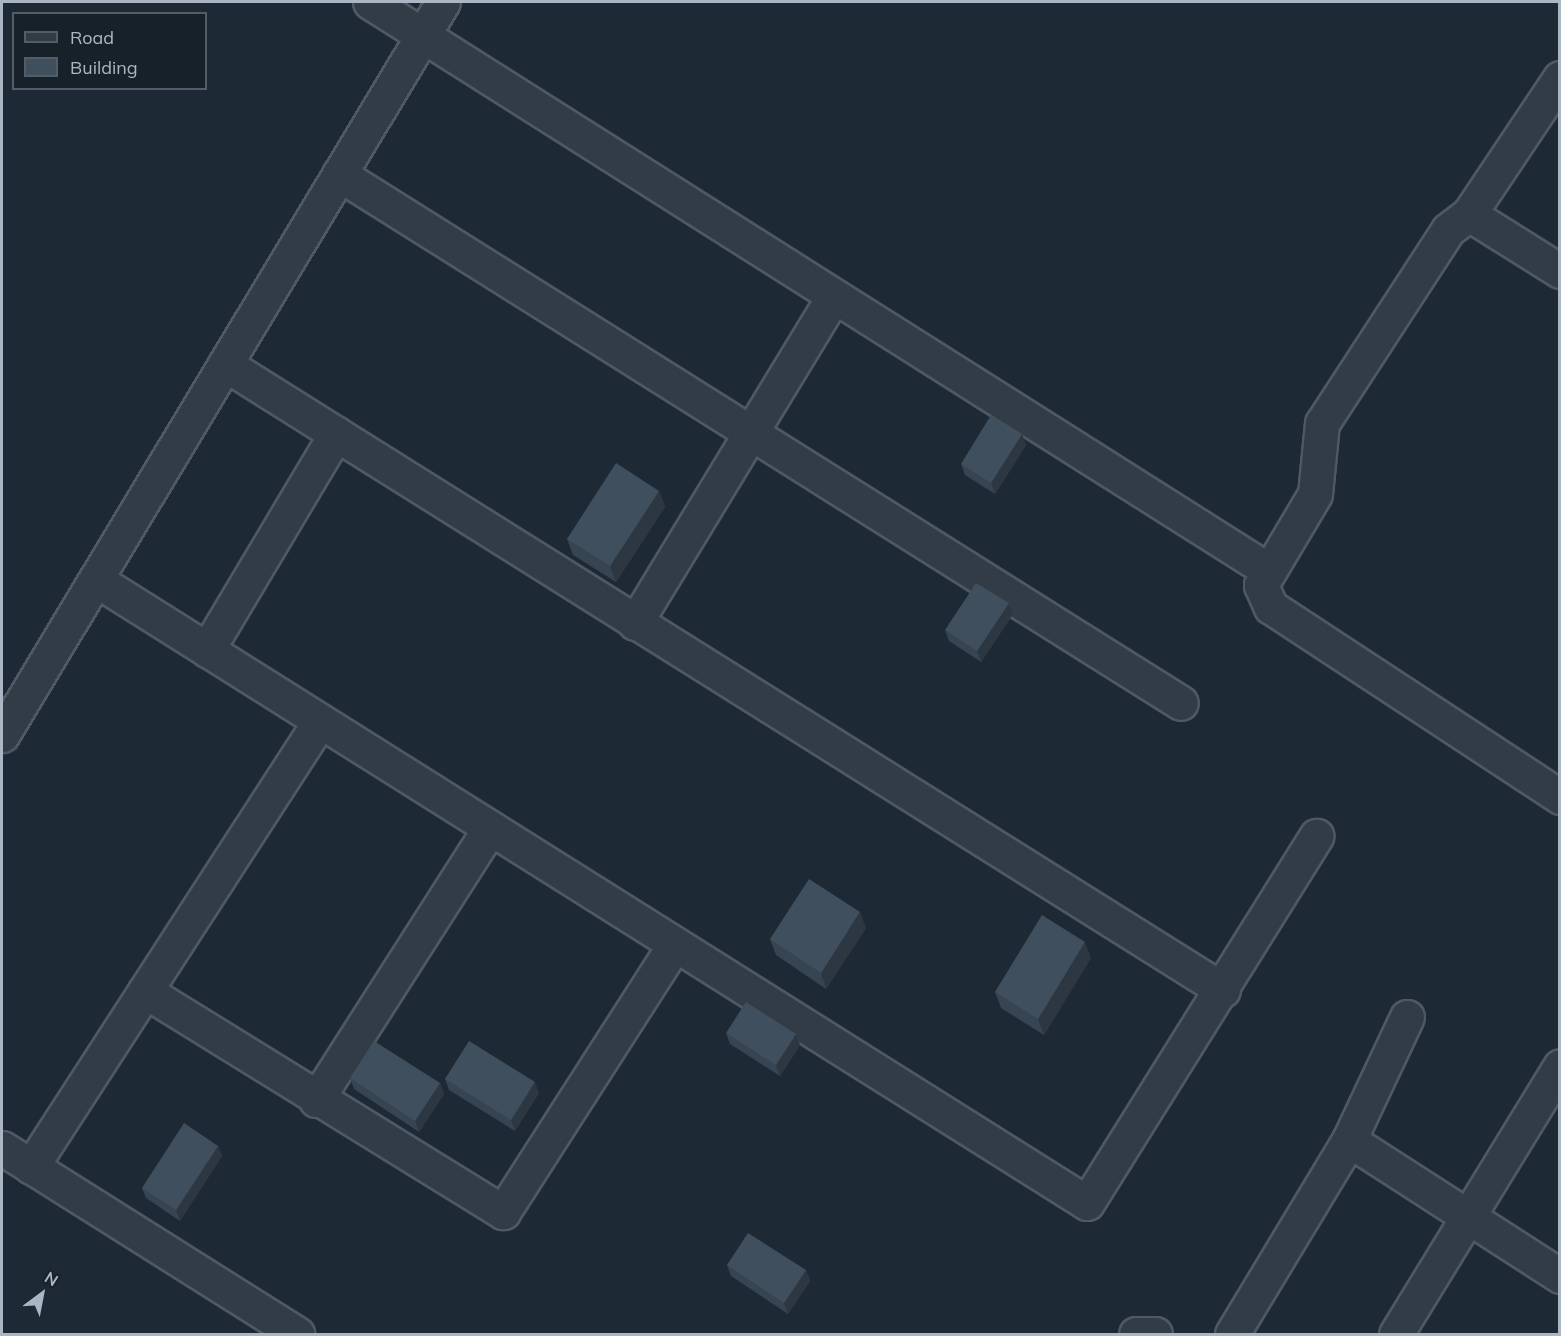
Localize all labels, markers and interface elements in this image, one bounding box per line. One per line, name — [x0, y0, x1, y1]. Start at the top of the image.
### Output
legend — [12, 12, 207, 90]
text: Road — [70, 26, 114, 49]
text: Building — [70, 56, 138, 79]
north arrow — [12, 1264, 72, 1324]
text: N — [41, 1267, 62, 1290]

